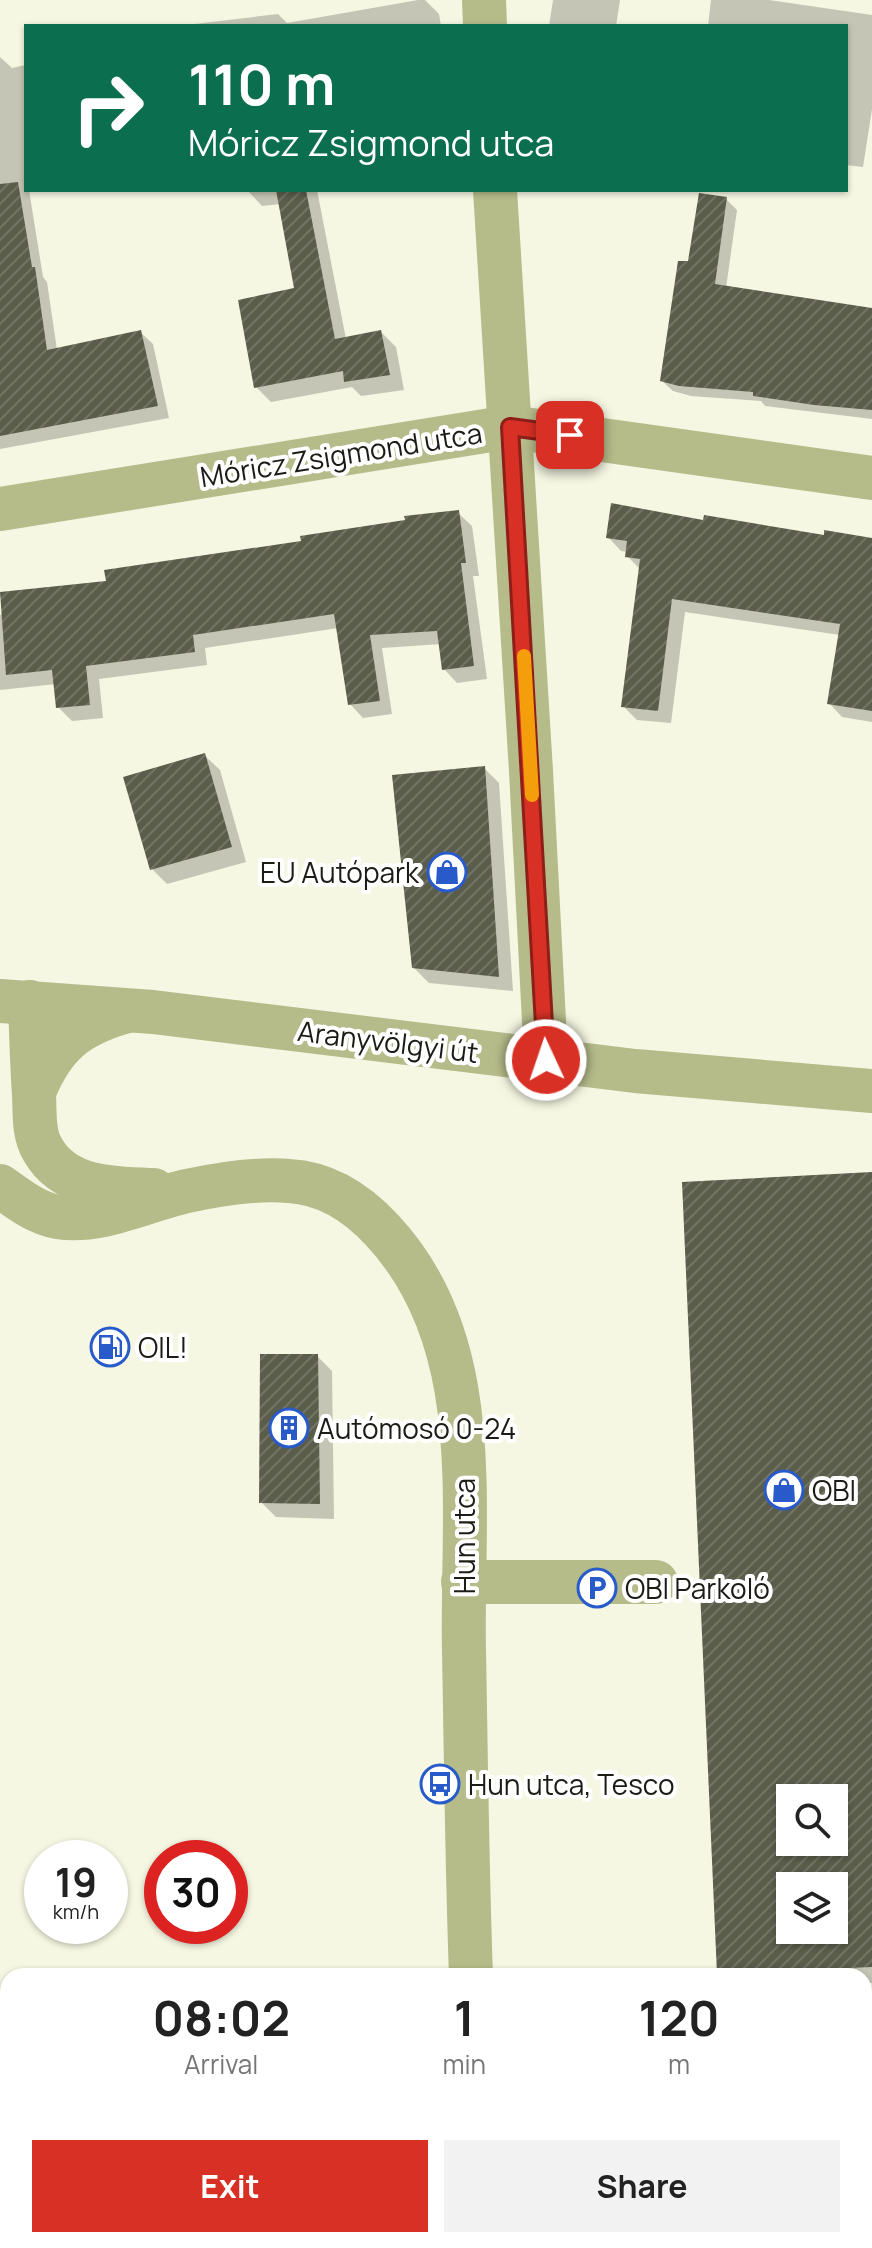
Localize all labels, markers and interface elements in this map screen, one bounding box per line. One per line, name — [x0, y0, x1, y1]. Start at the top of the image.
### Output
text: 110 m — [188, 45, 335, 122]
icon: right — [56, 56, 160, 160]
text: Móricz Zsigmond utca — [188, 118, 554, 167]
pin — [536, 401, 604, 469]
street label: Móricz Zsigmond utca — [197, 413, 485, 495]
icon: arrive — [548, 413, 592, 457]
shop icon: EU Autópark — [426, 851, 468, 893]
place label: EU Autópark — [260, 853, 420, 891]
street label: Aranyvölgyi út — [295, 1011, 481, 1071]
position arrow — [504, 1018, 588, 1102]
fuel station icon: OIL! — [89, 1326, 131, 1368]
place label: OIL! — [138, 1328, 188, 1366]
building icon: Autómosó 0-24 — [268, 1407, 310, 1449]
place label: Autómosó 0-24 — [317, 1409, 516, 1447]
shop icon: OBI — [763, 1469, 805, 1511]
place label: OBI — [812, 1471, 856, 1509]
street label: Hun utca — [445, 1478, 483, 1594]
parking icon: OBI Parkoló — [576, 1567, 618, 1609]
place label: OBI Parkoló — [625, 1569, 770, 1607]
bus stop icon: Hun utca, Tesco — [419, 1763, 461, 1805]
place label: Hun utca, Tesco — [468, 1765, 674, 1803]
map controls — [776, 1784, 848, 1944]
button: search — [776, 1784, 848, 1856]
speed limit sign: 30 — [144, 1840, 248, 1944]
text: 19 — [55, 1854, 97, 1909]
button: layers — [776, 1872, 848, 1944]
text: km/h — [53, 1898, 99, 1925]
text: 08:02 — [152, 1985, 290, 2050]
text: 1 — [454, 1985, 475, 2050]
text: 120 — [638, 1985, 720, 2050]
text: Arrival — [184, 2046, 258, 2082]
text: min — [442, 2046, 486, 2082]
text: m — [668, 2046, 690, 2082]
button: Exit — [32, 2140, 428, 2232]
button: Share — [444, 2140, 840, 2232]

